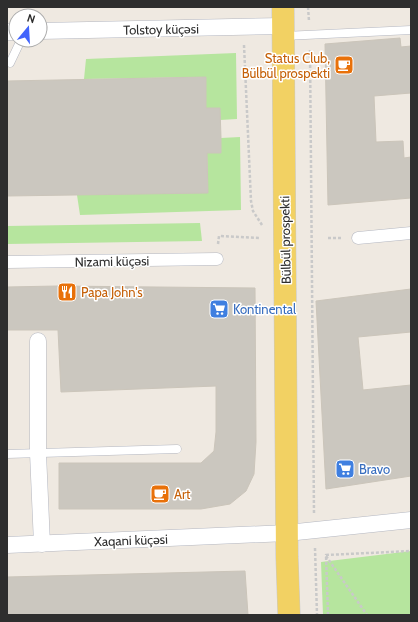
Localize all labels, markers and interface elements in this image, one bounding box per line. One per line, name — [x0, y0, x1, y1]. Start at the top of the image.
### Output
north arrow — [8, 8, 48, 48]
text: N — [25, 11, 37, 26]
street label: Tolstoy küçəsi — [123, 20, 199, 38]
place label: Status Club, Bülbül prospekti — [242, 50, 330, 81]
cafe icon: Status Club, Bülbül prospekti — [333, 54, 355, 76]
street label: Bülbül prospekti — [276, 196, 294, 284]
street label: Nizami küçəsi — [75, 252, 149, 270]
restaurant icon: Papa John's — [56, 281, 78, 303]
place label: Papa John's — [81, 284, 143, 300]
supermarket icon: Kontinental — [208, 298, 230, 320]
place label: Kontinental — [233, 301, 296, 317]
supermarket icon: Bravo — [334, 458, 356, 480]
place label: Bravo — [359, 461, 390, 477]
cafe icon: Art — [149, 483, 171, 505]
place label: Art — [174, 486, 191, 502]
street label: Xaqani küçəsi — [94, 531, 168, 549]

